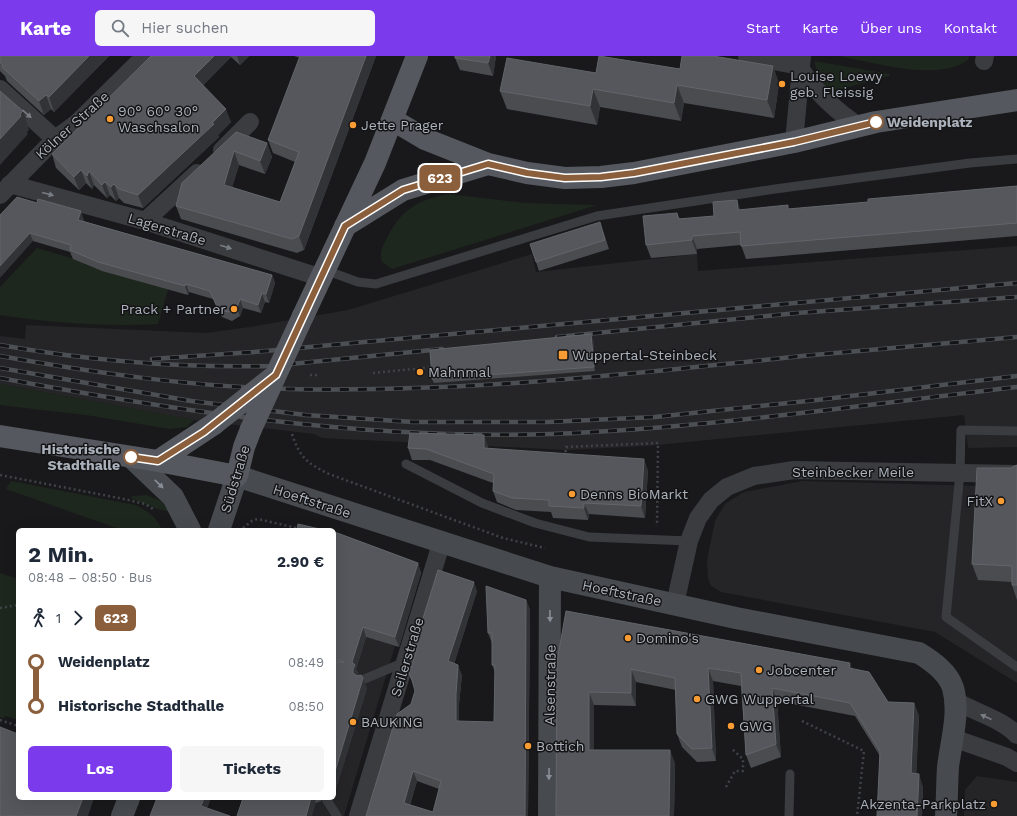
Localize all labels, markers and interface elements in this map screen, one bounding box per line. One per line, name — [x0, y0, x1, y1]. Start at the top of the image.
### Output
search box — [95, 10, 375, 46]
text: Karte — [20, 17, 71, 40]
icon: search — [109, 17, 131, 39]
text: Hier suchen — [141, 19, 229, 37]
text: Start — [746, 20, 780, 36]
text: Karte — [802, 20, 838, 36]
text: Über uns — [860, 20, 922, 36]
text: Kontakt — [944, 20, 997, 36]
place label: Louise Loewy geb. Fleissig — [790, 68, 883, 100]
marker: Louise Loewy geb. Fleissig — [777, 79, 787, 89]
street label: Kölner Straße — [32, 88, 112, 162]
place label: 90° 60° 30° Waschsalon — [118, 103, 199, 135]
one-way arrow — [22, 109, 32, 119]
marker: 90° 60° 30° Waschsalon — [105, 114, 115, 124]
marker: Weidenplatz — [868, 114, 884, 130]
place label: Weidenplatz — [887, 114, 973, 130]
place label: Jette Prager — [361, 117, 444, 133]
marker: Jette Prager — [348, 120, 358, 130]
line badge: 623 — [417, 165, 463, 191]
text: 623 — [427, 170, 453, 186]
one-way arrow — [41, 192, 54, 198]
street label: Lagerstraße — [126, 210, 208, 248]
one-way arrow — [220, 244, 232, 250]
place label: Prack + Partner — [120, 301, 226, 317]
marker: Prack + Partner — [229, 304, 239, 314]
place label: Wuppertal-Steinbeck — [572, 347, 717, 363]
marker: Wuppertal-Steinbeck — [557, 349, 569, 361]
place label: Mahnmal — [428, 364, 491, 380]
marker: Mahnmal — [415, 367, 425, 377]
place label: Historische Stadthalle — [41, 441, 120, 473]
street label: Südstraße — [217, 443, 253, 515]
marker: Historische Stadthalle — [123, 449, 139, 465]
street label: Steinbecker Meile — [792, 464, 914, 480]
one-way arrow — [154, 479, 164, 489]
street label: Hoeftstraße — [271, 481, 353, 521]
place label: Denns BioMarkt — [580, 486, 688, 502]
marker: Denns BioMarkt — [567, 489, 577, 499]
place label: FitX — [966, 493, 993, 509]
marker: FitX — [996, 496, 1006, 506]
text: 2 Min. — [28, 542, 94, 567]
text: 2.90 € — [277, 553, 324, 571]
text: 08:48 – 08:50 · Bus — [28, 570, 152, 585]
street label: Hoeftstraße — [581, 577, 663, 609]
icon: walk — [28, 607, 50, 629]
icon: forward — [67, 607, 89, 629]
text: 623 — [103, 610, 128, 626]
one-way arrow — [547, 610, 553, 623]
text: 1 — [56, 611, 61, 626]
street label: Seilerstraße — [387, 615, 427, 699]
place label: Domino's — [636, 630, 699, 646]
marker: Domino's — [623, 633, 633, 643]
street label: Alsenstraße — [541, 644, 559, 726]
text: Weidenplatz — [58, 653, 150, 671]
text: 08:49 — [288, 655, 324, 670]
place label: Jobcenter — [767, 662, 836, 678]
marker: Jobcenter — [754, 665, 764, 675]
place label: GWG Wuppertal — [705, 691, 814, 707]
marker: GWG Wuppertal — [692, 694, 702, 704]
text: Historische Stadthalle — [58, 697, 224, 715]
text: 08:50 — [288, 699, 324, 714]
place label: BAUKING — [361, 714, 423, 730]
one-way arrow — [980, 714, 992, 720]
marker: BAUKING — [348, 717, 358, 727]
place label: GWG — [739, 718, 773, 734]
marker: GWG — [726, 721, 736, 731]
place label: Bottich — [536, 738, 584, 754]
marker: Bottich — [523, 741, 533, 751]
button: Los — [28, 746, 172, 792]
button: Tickets — [180, 746, 324, 792]
one-way arrow — [546, 768, 552, 781]
place label: Akzenta-Parkplatz — [860, 796, 986, 812]
marker: Akzenta-Parkplatz — [989, 799, 999, 809]

